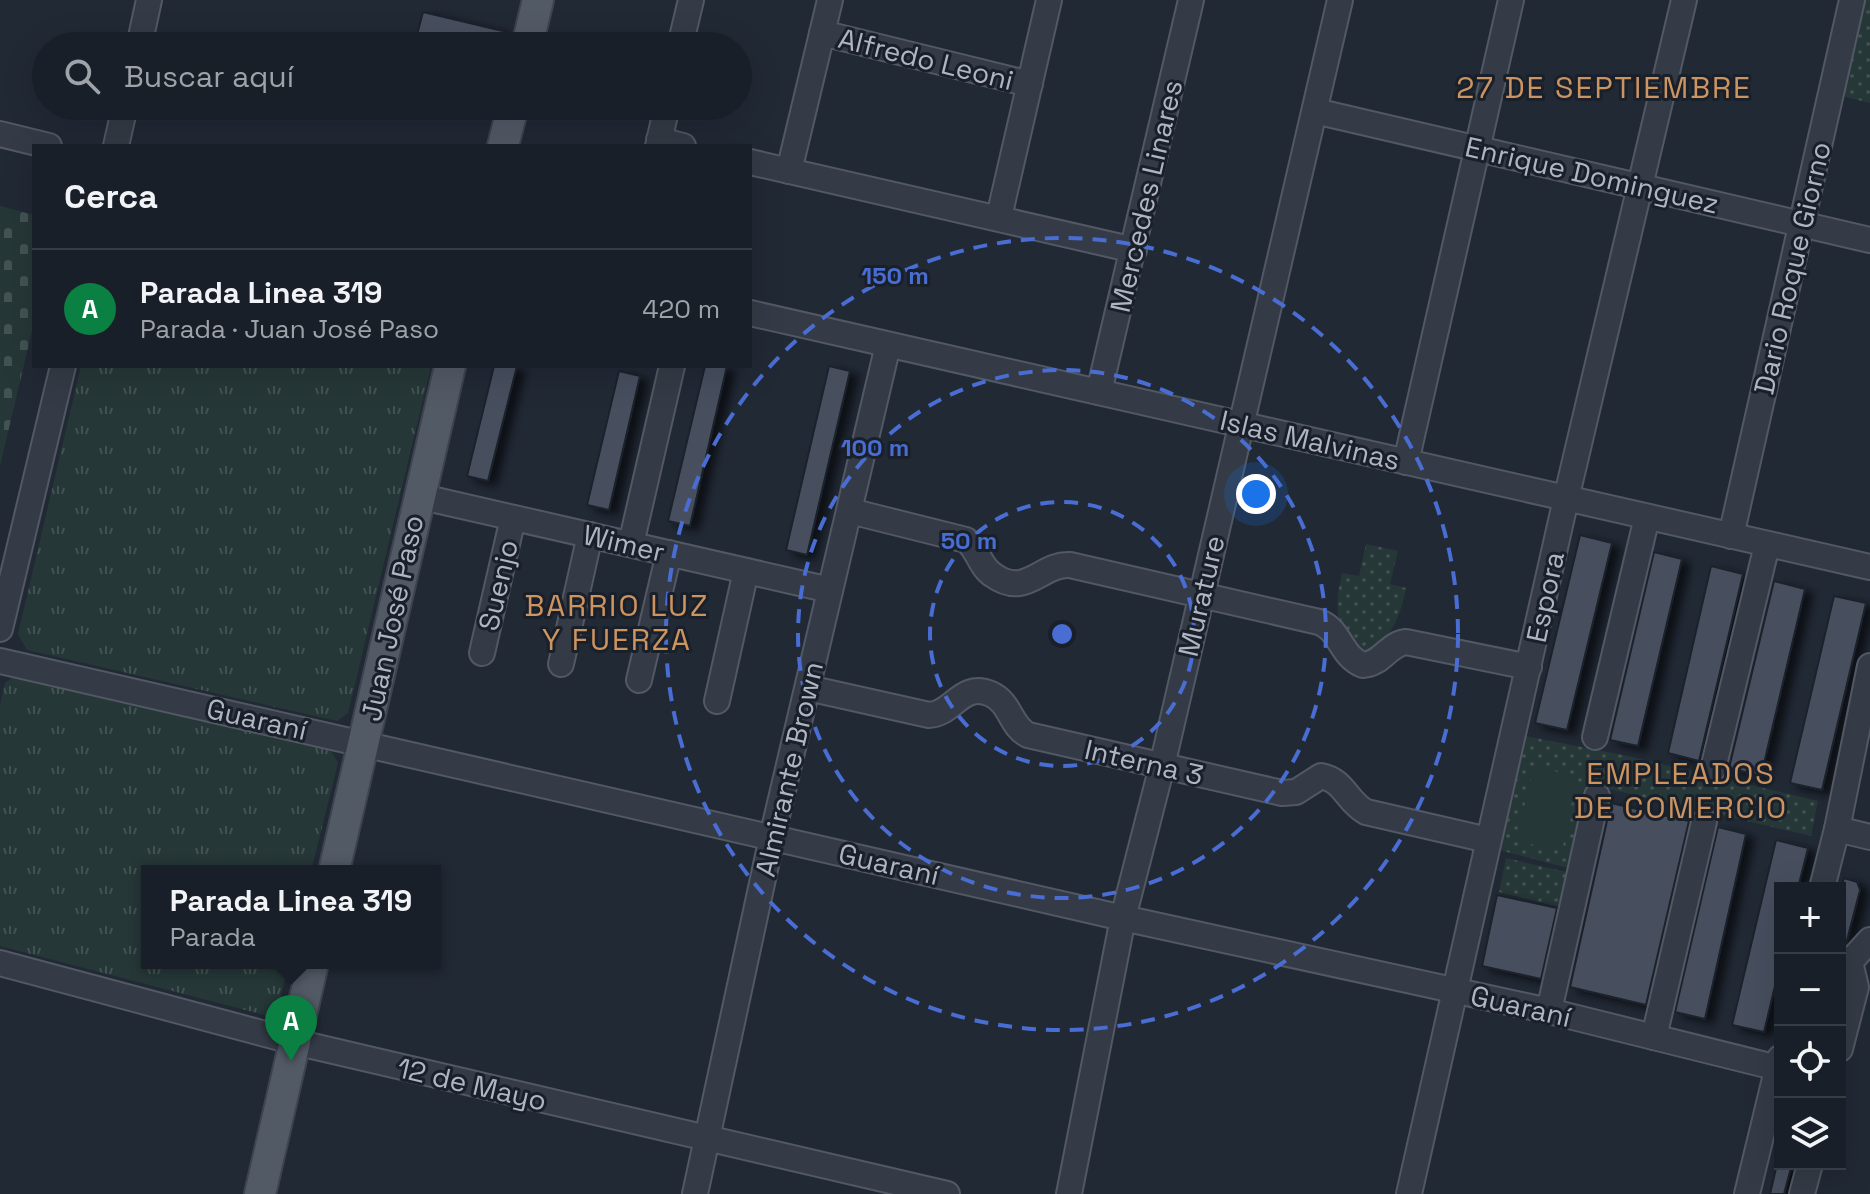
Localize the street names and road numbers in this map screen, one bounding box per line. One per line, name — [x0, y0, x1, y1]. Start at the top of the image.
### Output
street label: Alfredo Leoni — [835, 20, 1017, 98]
street label: Mercedes Linares — [1102, 76, 1190, 316]
street label: Enrique Dominguez — [1462, 128, 1722, 222]
street label: Dario Roque Giorno — [1745, 138, 1839, 398]
street label: Islas Malvinas — [1217, 402, 1403, 478]
street label: Juan José Paso — [353, 512, 431, 724]
street label: Wimer — [580, 516, 668, 570]
street label: Murature — [1170, 532, 1232, 660]
street label: Suenjo — [470, 536, 526, 634]
street label: Espora — [1518, 548, 1572, 646]
street label: Almirante Brown — [747, 658, 831, 880]
street label: Guaraní — [203, 690, 311, 748]
street label: Interna 3 — [1081, 731, 1207, 793]
street label: Guaraní — [835, 835, 943, 893]
street label: Guaraní — [1467, 977, 1575, 1035]
street label: 12 de Mayo — [394, 1049, 550, 1119]

